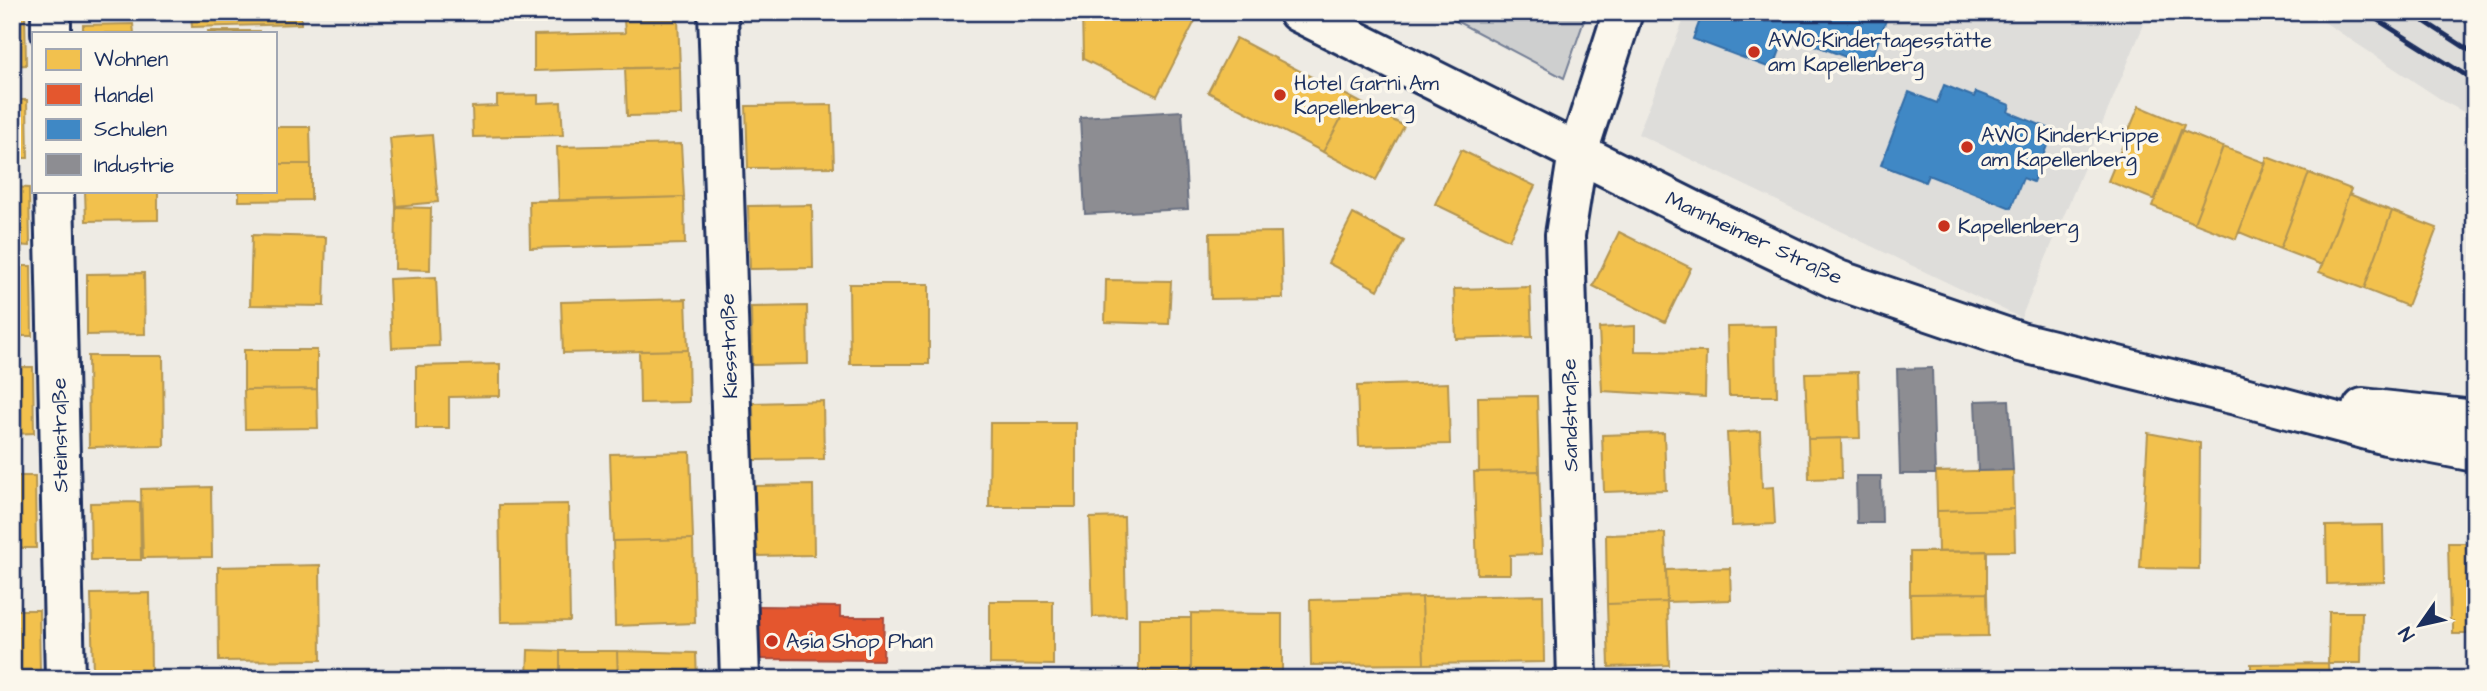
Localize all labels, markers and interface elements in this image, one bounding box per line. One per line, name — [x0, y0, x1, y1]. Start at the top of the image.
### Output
place label: AWO-Kindertagesstätte am Kapellenberg — [1768, 26, 1992, 81]
legend — [32, 32, 276, 192]
marker: AWO-Kindertagesstätte am Kapellenberg — [1746, 44, 1762, 60]
text: Wohnen — [94, 45, 168, 74]
place label: Hotel Garni Am Kapellenberg — [1294, 69, 1439, 124]
text: Handel — [94, 81, 153, 110]
marker: Hotel Garni Am Kapellenberg — [1272, 87, 1288, 103]
text: Schulen — [94, 115, 167, 144]
place label: AWO Kinderkrippe am Kapellenberg — [1981, 121, 2159, 176]
marker: AWO Kinderkrippe am Kapellenberg — [1959, 139, 1975, 155]
text: Industrie — [94, 151, 174, 180]
street label: Mannheimer Straße — [1661, 184, 1847, 292]
place label: Kapellenberg — [1958, 212, 2079, 243]
marker: Kapellenberg — [1936, 218, 1952, 234]
street label: Kiesstraße — [713, 293, 745, 399]
street label: Sandstraße — [1555, 358, 1585, 472]
street label: Steinstraße — [45, 377, 75, 493]
north arrow — [2386, 590, 2456, 660]
text: N — [2393, 621, 2422, 646]
place label: Asia Shop Phan — [786, 627, 933, 657]
marker: Asia Shop Phan — [764, 633, 780, 649]

